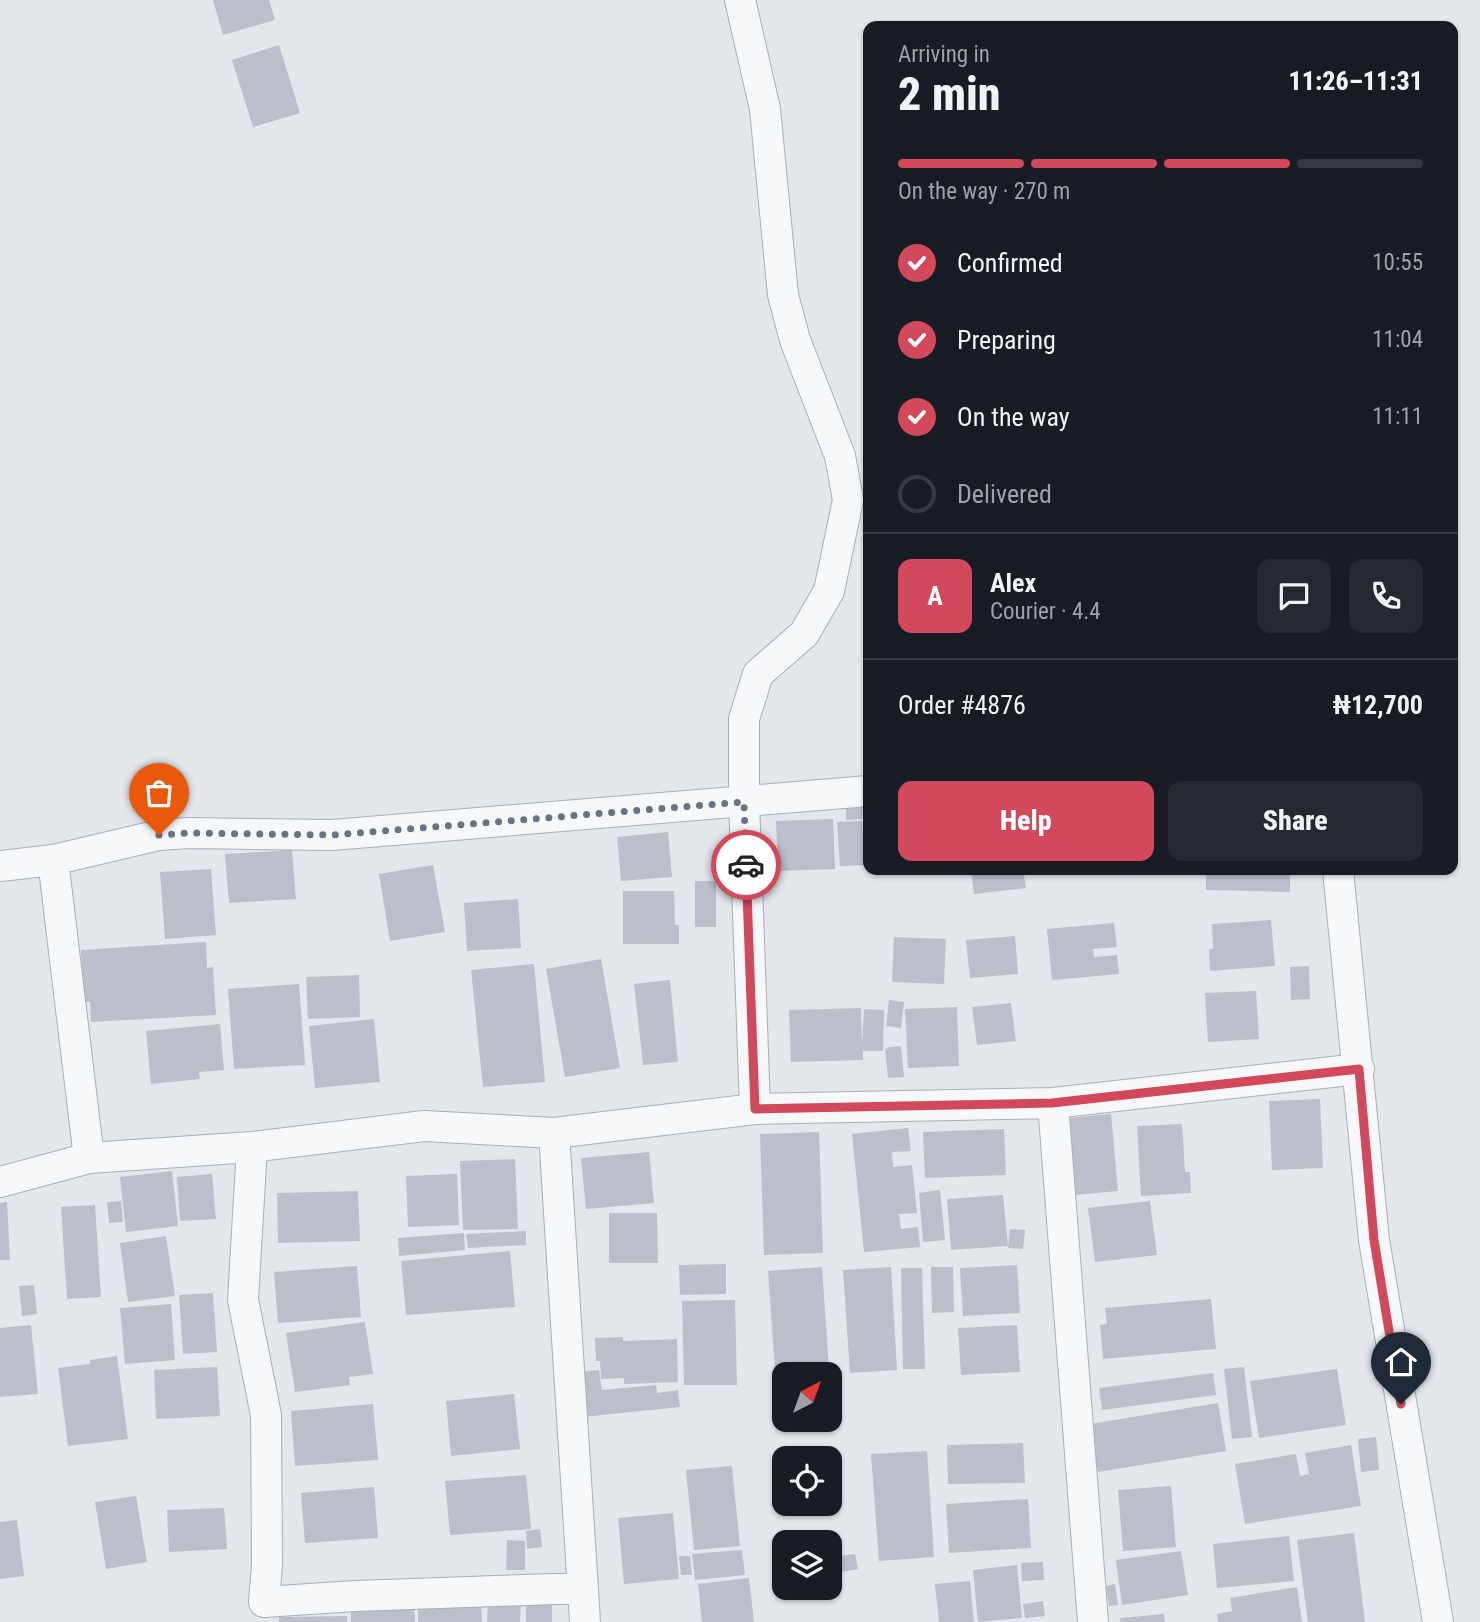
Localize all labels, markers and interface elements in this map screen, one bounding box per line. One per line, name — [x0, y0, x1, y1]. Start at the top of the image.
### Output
text: Arriving in — [898, 41, 990, 68]
text: 11:26–11:31 — [1289, 66, 1423, 96]
text: 2 min — [898, 67, 1001, 121]
text: On the way · 270 m — [898, 178, 1070, 205]
icon: check — [898, 244, 936, 282]
text: Confirmed — [957, 248, 1063, 278]
text: 10:55 — [1372, 249, 1423, 276]
icon: check — [898, 321, 936, 359]
text: Preparing — [957, 325, 1056, 355]
text: 11:04 — [1372, 326, 1423, 353]
icon: check — [898, 398, 936, 436]
text: On the way — [957, 402, 1070, 432]
text: 11:11 — [1372, 403, 1423, 430]
text: Delivered — [957, 479, 1052, 509]
button: chat — [1257, 559, 1331, 633]
button: phone — [1349, 559, 1423, 633]
text: Alex — [990, 568, 1036, 598]
text: A — [927, 581, 943, 611]
text: Courier · 4.4 — [990, 598, 1101, 625]
text: Order #4876 — [898, 690, 1026, 720]
text: ₦12,700 — [1332, 690, 1423, 720]
pin — [129, 763, 189, 835]
icon: bag — [140, 774, 178, 812]
button: Help — [898, 781, 1154, 861]
button: Share — [1168, 781, 1423, 861]
courier — [711, 830, 781, 900]
icon: car — [727, 846, 765, 884]
pin — [1371, 1332, 1431, 1404]
icon: home — [1382, 1343, 1420, 1381]
north arrow — [772, 1362, 842, 1432]
map controls — [772, 1362, 842, 1600]
button: locate — [772, 1446, 842, 1516]
button: layers — [772, 1530, 842, 1600]

